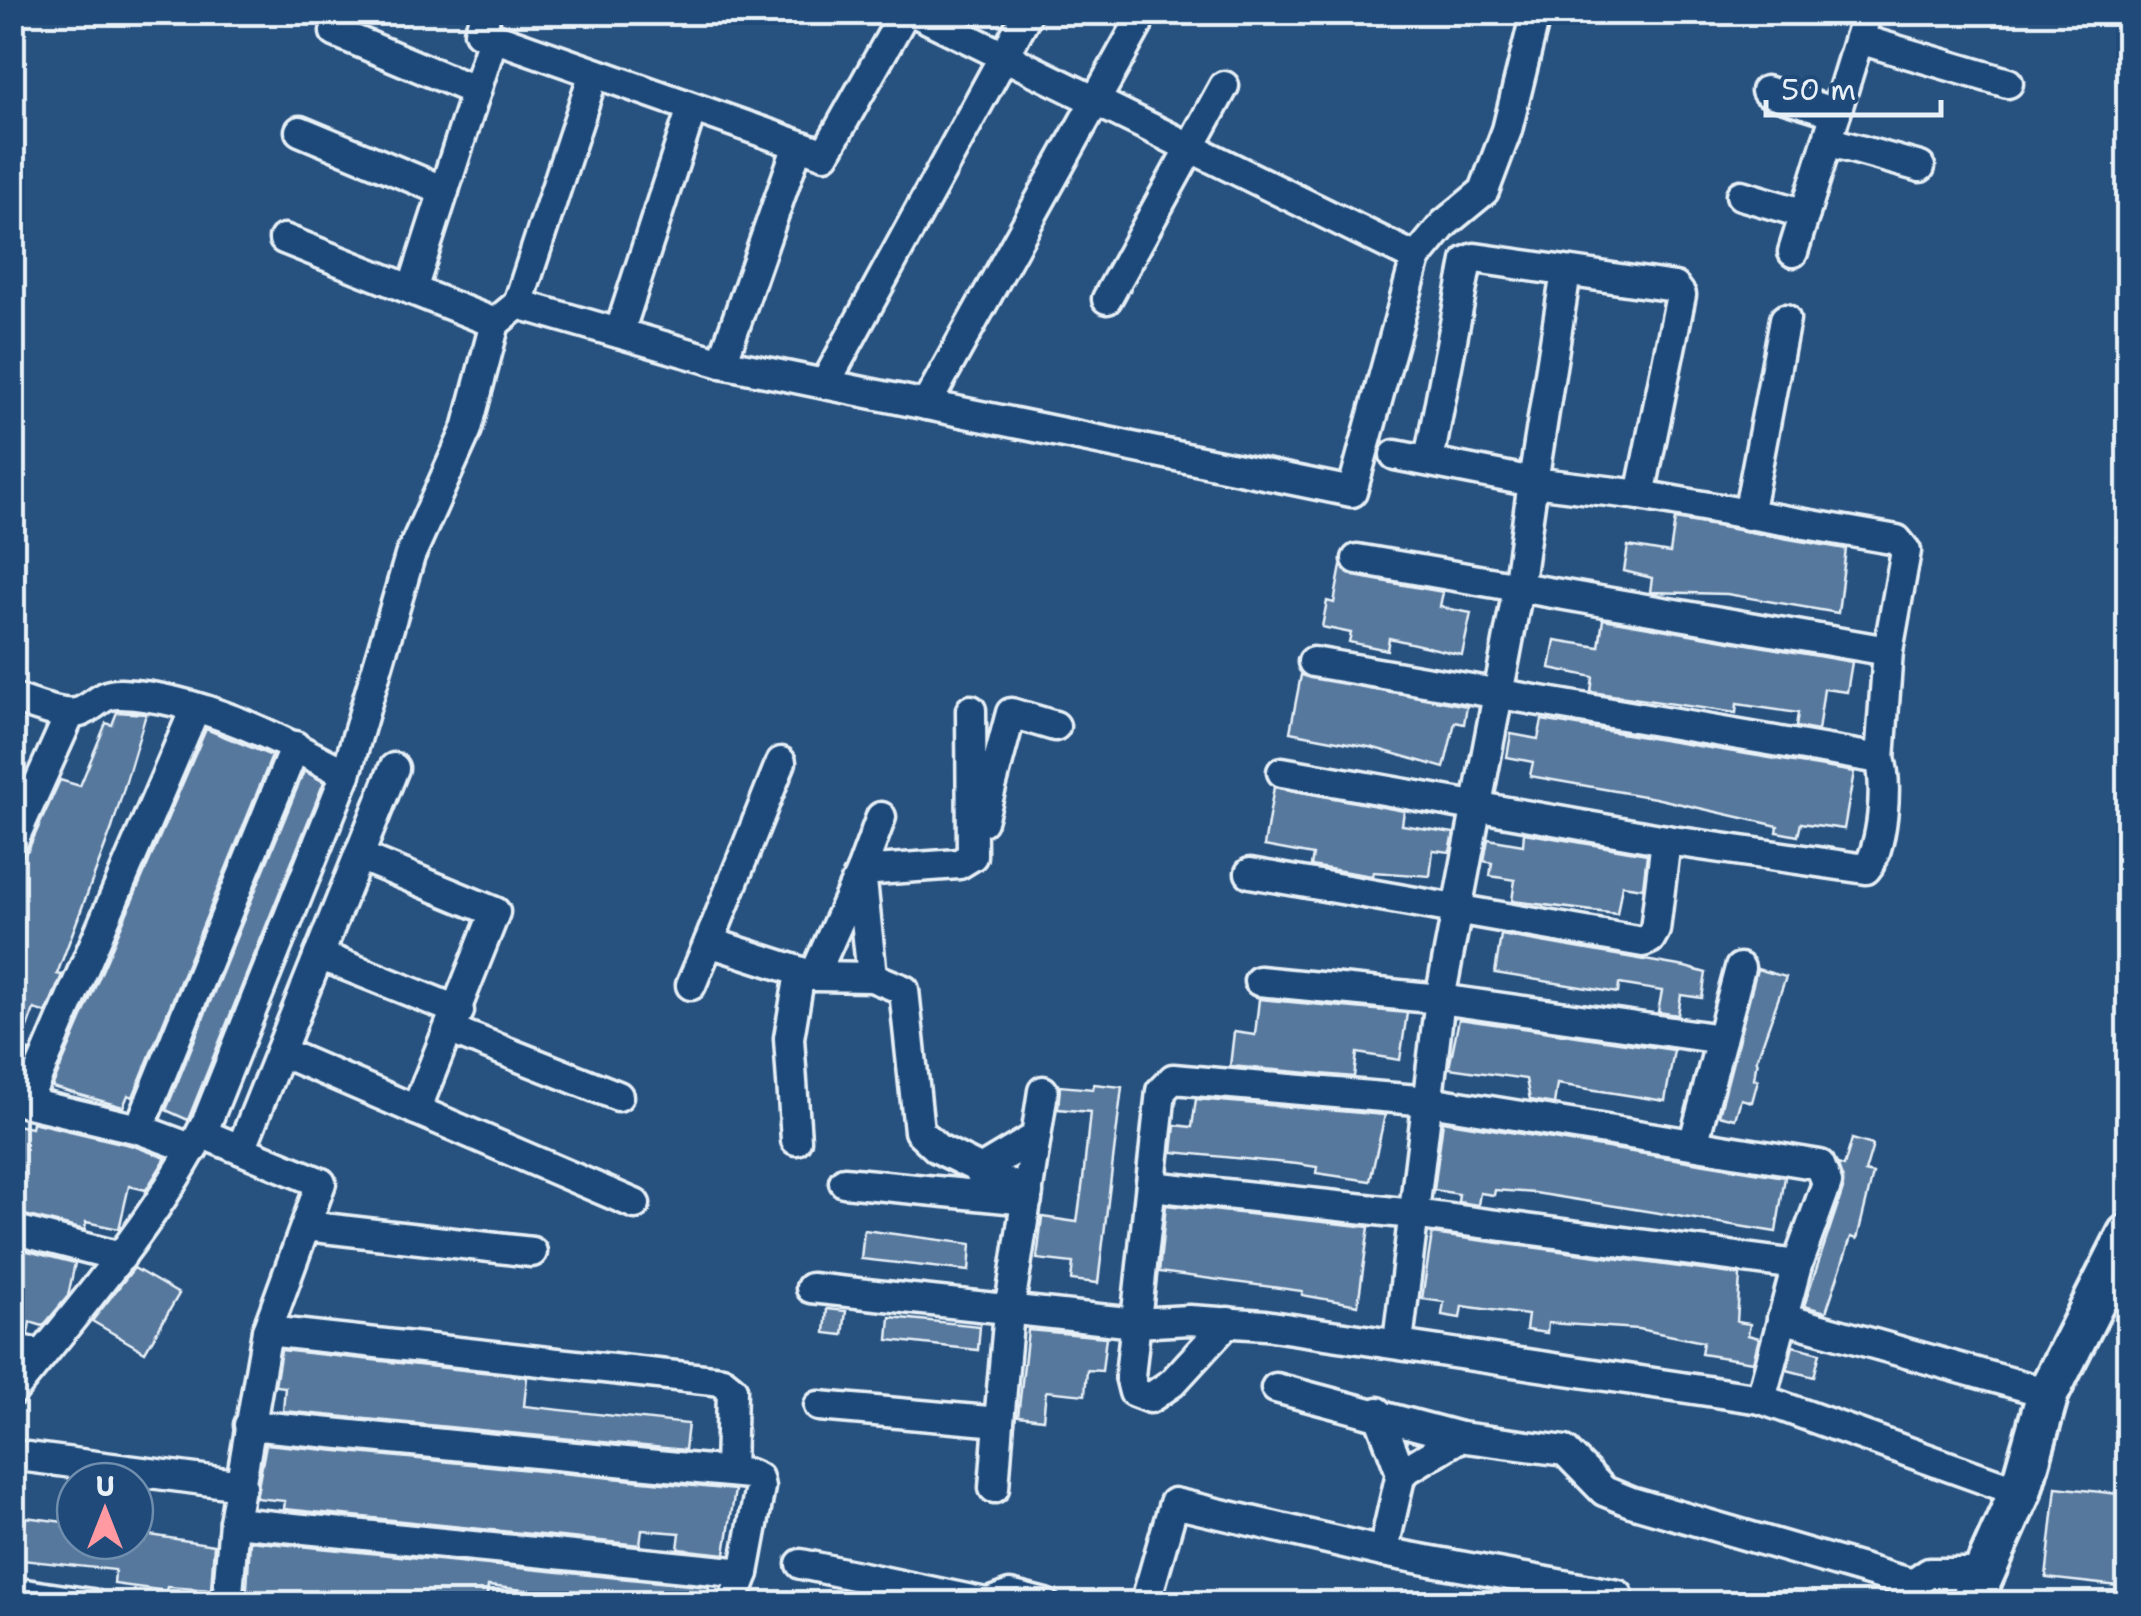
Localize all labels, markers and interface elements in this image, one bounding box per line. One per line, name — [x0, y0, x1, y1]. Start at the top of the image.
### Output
scale bar — [1766, 55, 1941, 117]
text: 50 m — [1781, 69, 1856, 110]
north arrow — [55, 1461, 155, 1561]
text: U — [95, 1467, 115, 1505]

